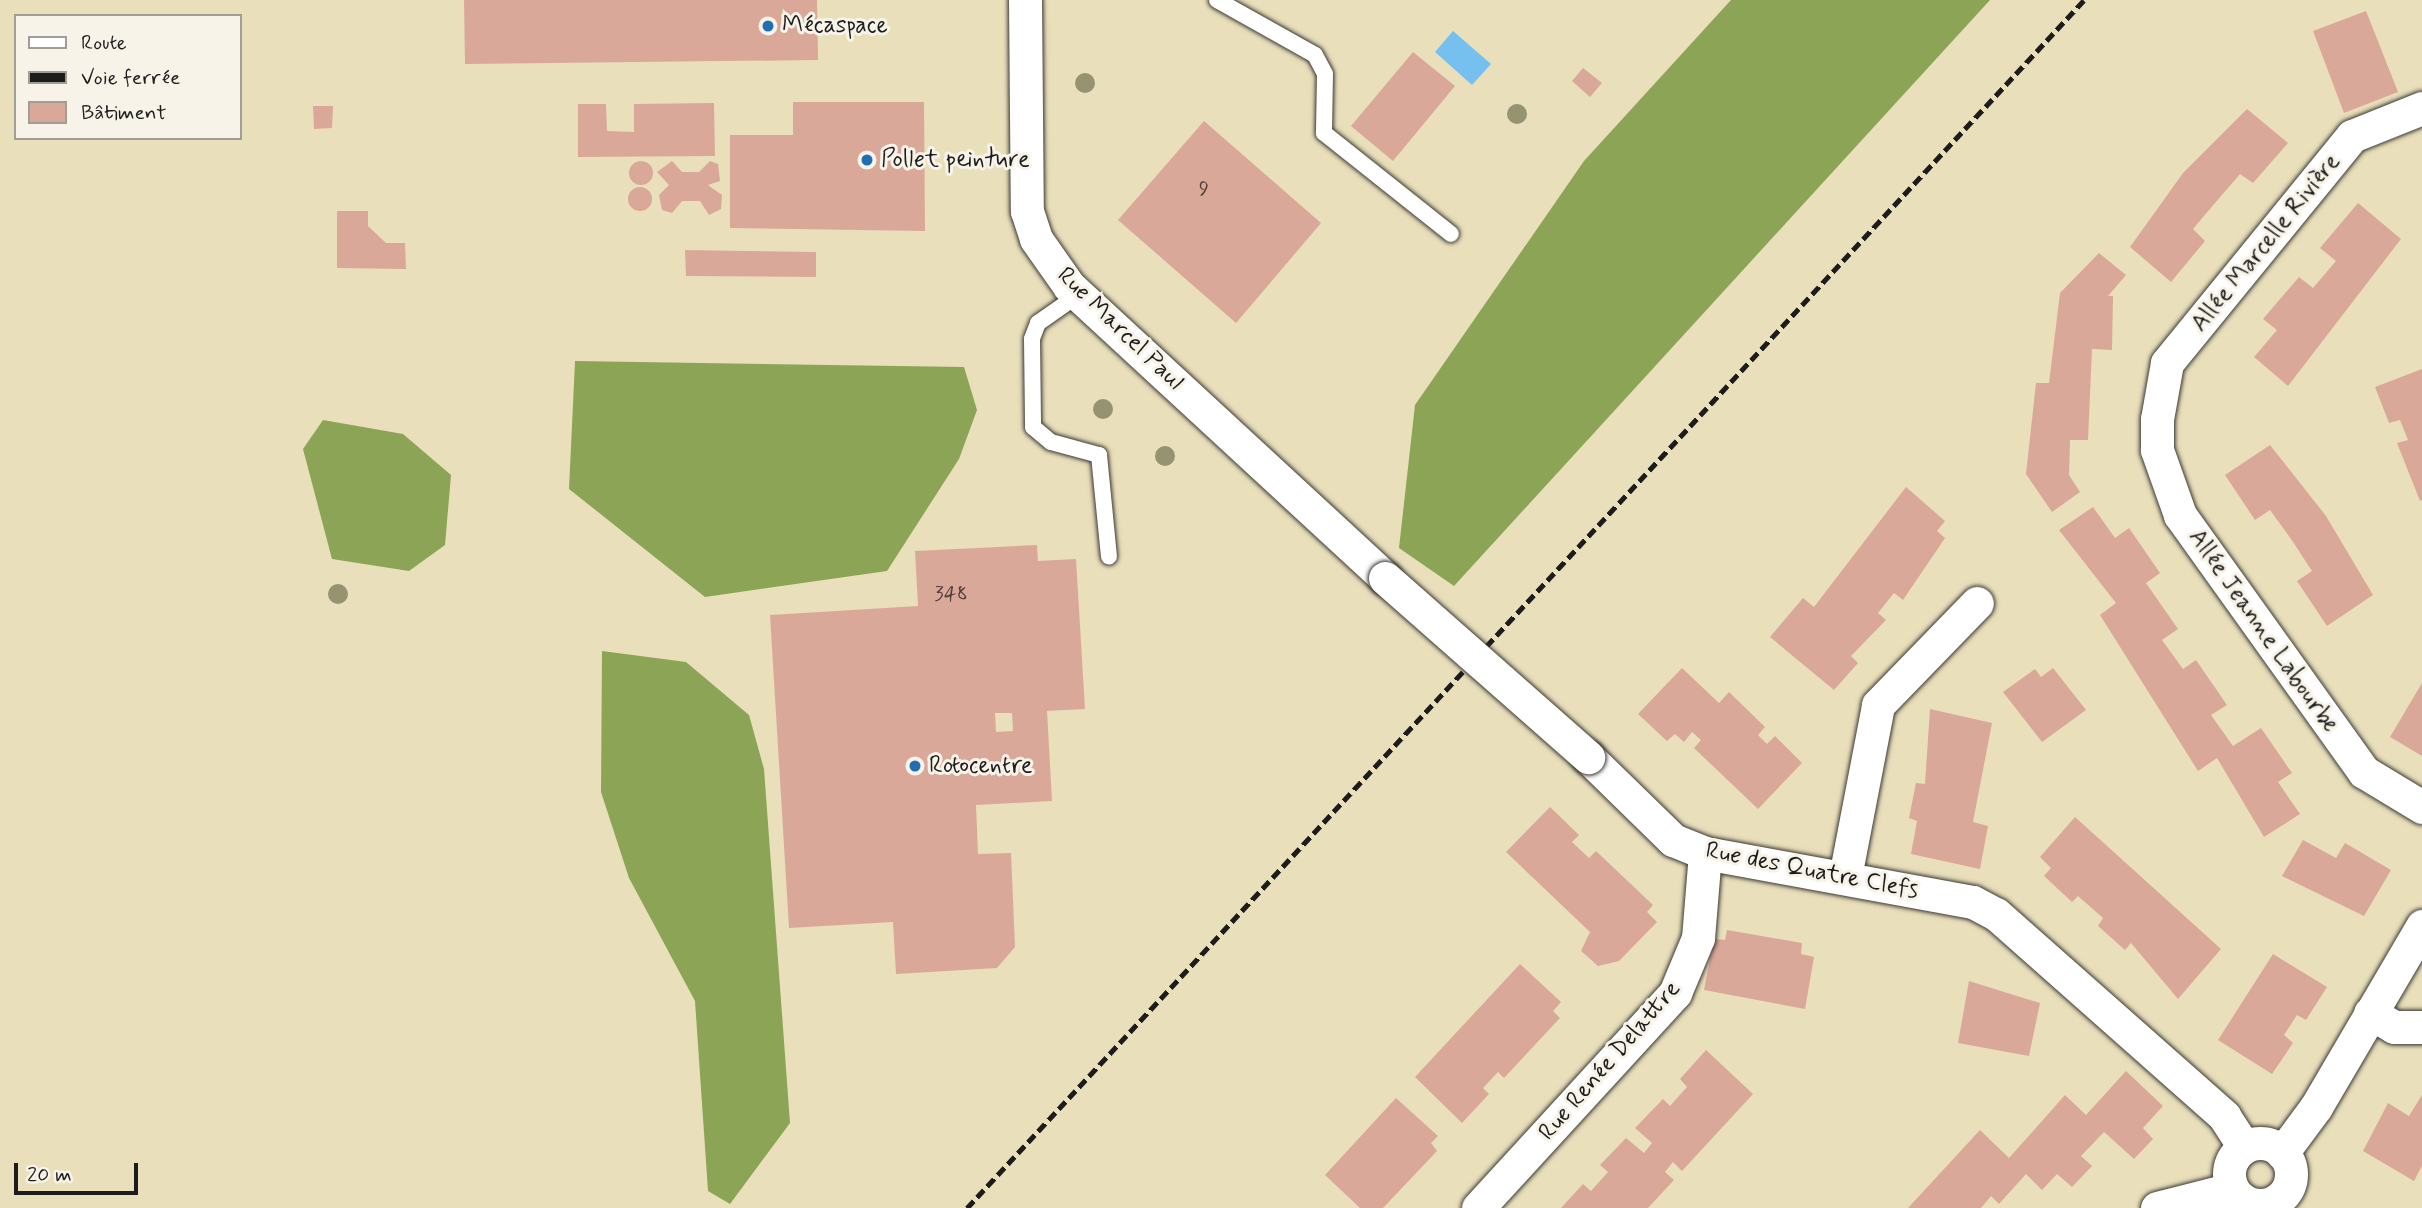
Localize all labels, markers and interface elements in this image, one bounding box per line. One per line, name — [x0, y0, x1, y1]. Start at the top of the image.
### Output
place label: Mécaspace — [782, 12, 888, 40]
legend — [14, 14, 242, 140]
marker: Mécaspace — [760, 18, 776, 34]
text: Route — [81, 29, 127, 57]
text: Voie ferrée — [81, 64, 180, 92]
text: Bâtiment — [81, 99, 166, 127]
place label: Pollet peinture — [881, 146, 1029, 174]
street label: Allée Marcelle Rivière — [2186, 149, 2346, 337]
marker: Pollet peinture — [859, 152, 875, 168]
house number: 9 — [1199, 176, 1209, 202]
street label: Rue Marcel Paul — [1053, 264, 1187, 394]
street label: Allée Jeanne Labourbe — [2182, 523, 2344, 739]
house number: 348 — [934, 581, 968, 607]
place label: Rotocentre — [929, 752, 1032, 780]
marker: Rotocentre — [907, 758, 923, 774]
street label: Rue des Quatre Clefs — [1705, 837, 1919, 905]
street label: Rue Renée Delattre — [1534, 976, 1686, 1146]
scale bar — [18, 1148, 142, 1192]
text: 20 m — [27, 1161, 72, 1189]

